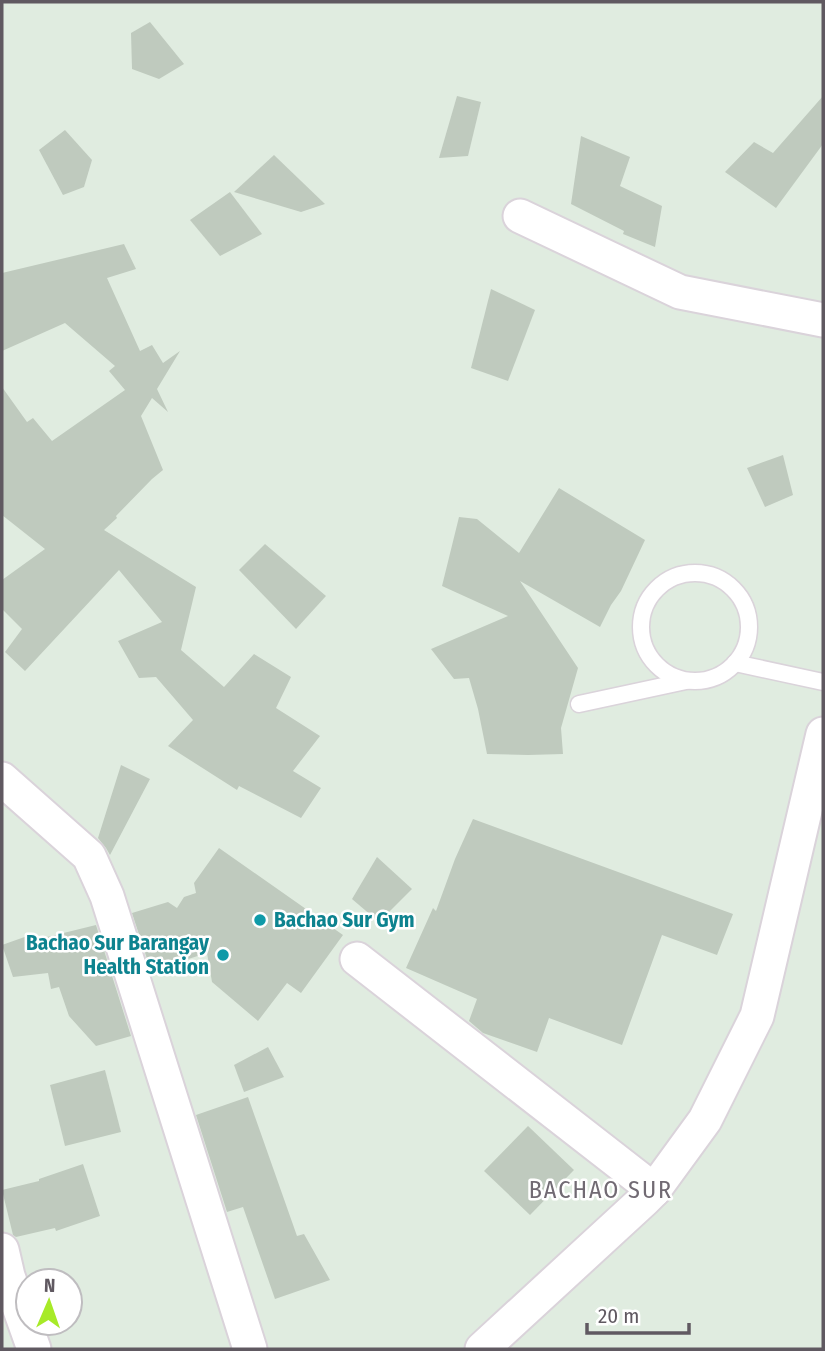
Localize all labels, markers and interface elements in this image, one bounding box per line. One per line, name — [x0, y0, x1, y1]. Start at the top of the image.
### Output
place label: Bachao Sur Gym — [274, 907, 415, 933]
marker: Bachao Sur Gym — [252, 912, 268, 928]
place label: Bachao Sur Barangay Health Station — [26, 930, 210, 980]
marker: Bachao Sur Barangay Health Station — [215, 947, 231, 963]
district label: BACHAO SUR — [529, 1176, 673, 1204]
north arrow — [14, 1267, 84, 1337]
text: N — [43, 1274, 56, 1297]
scale bar — [587, 1292, 688, 1336]
text: 20 m — [598, 1303, 639, 1329]

